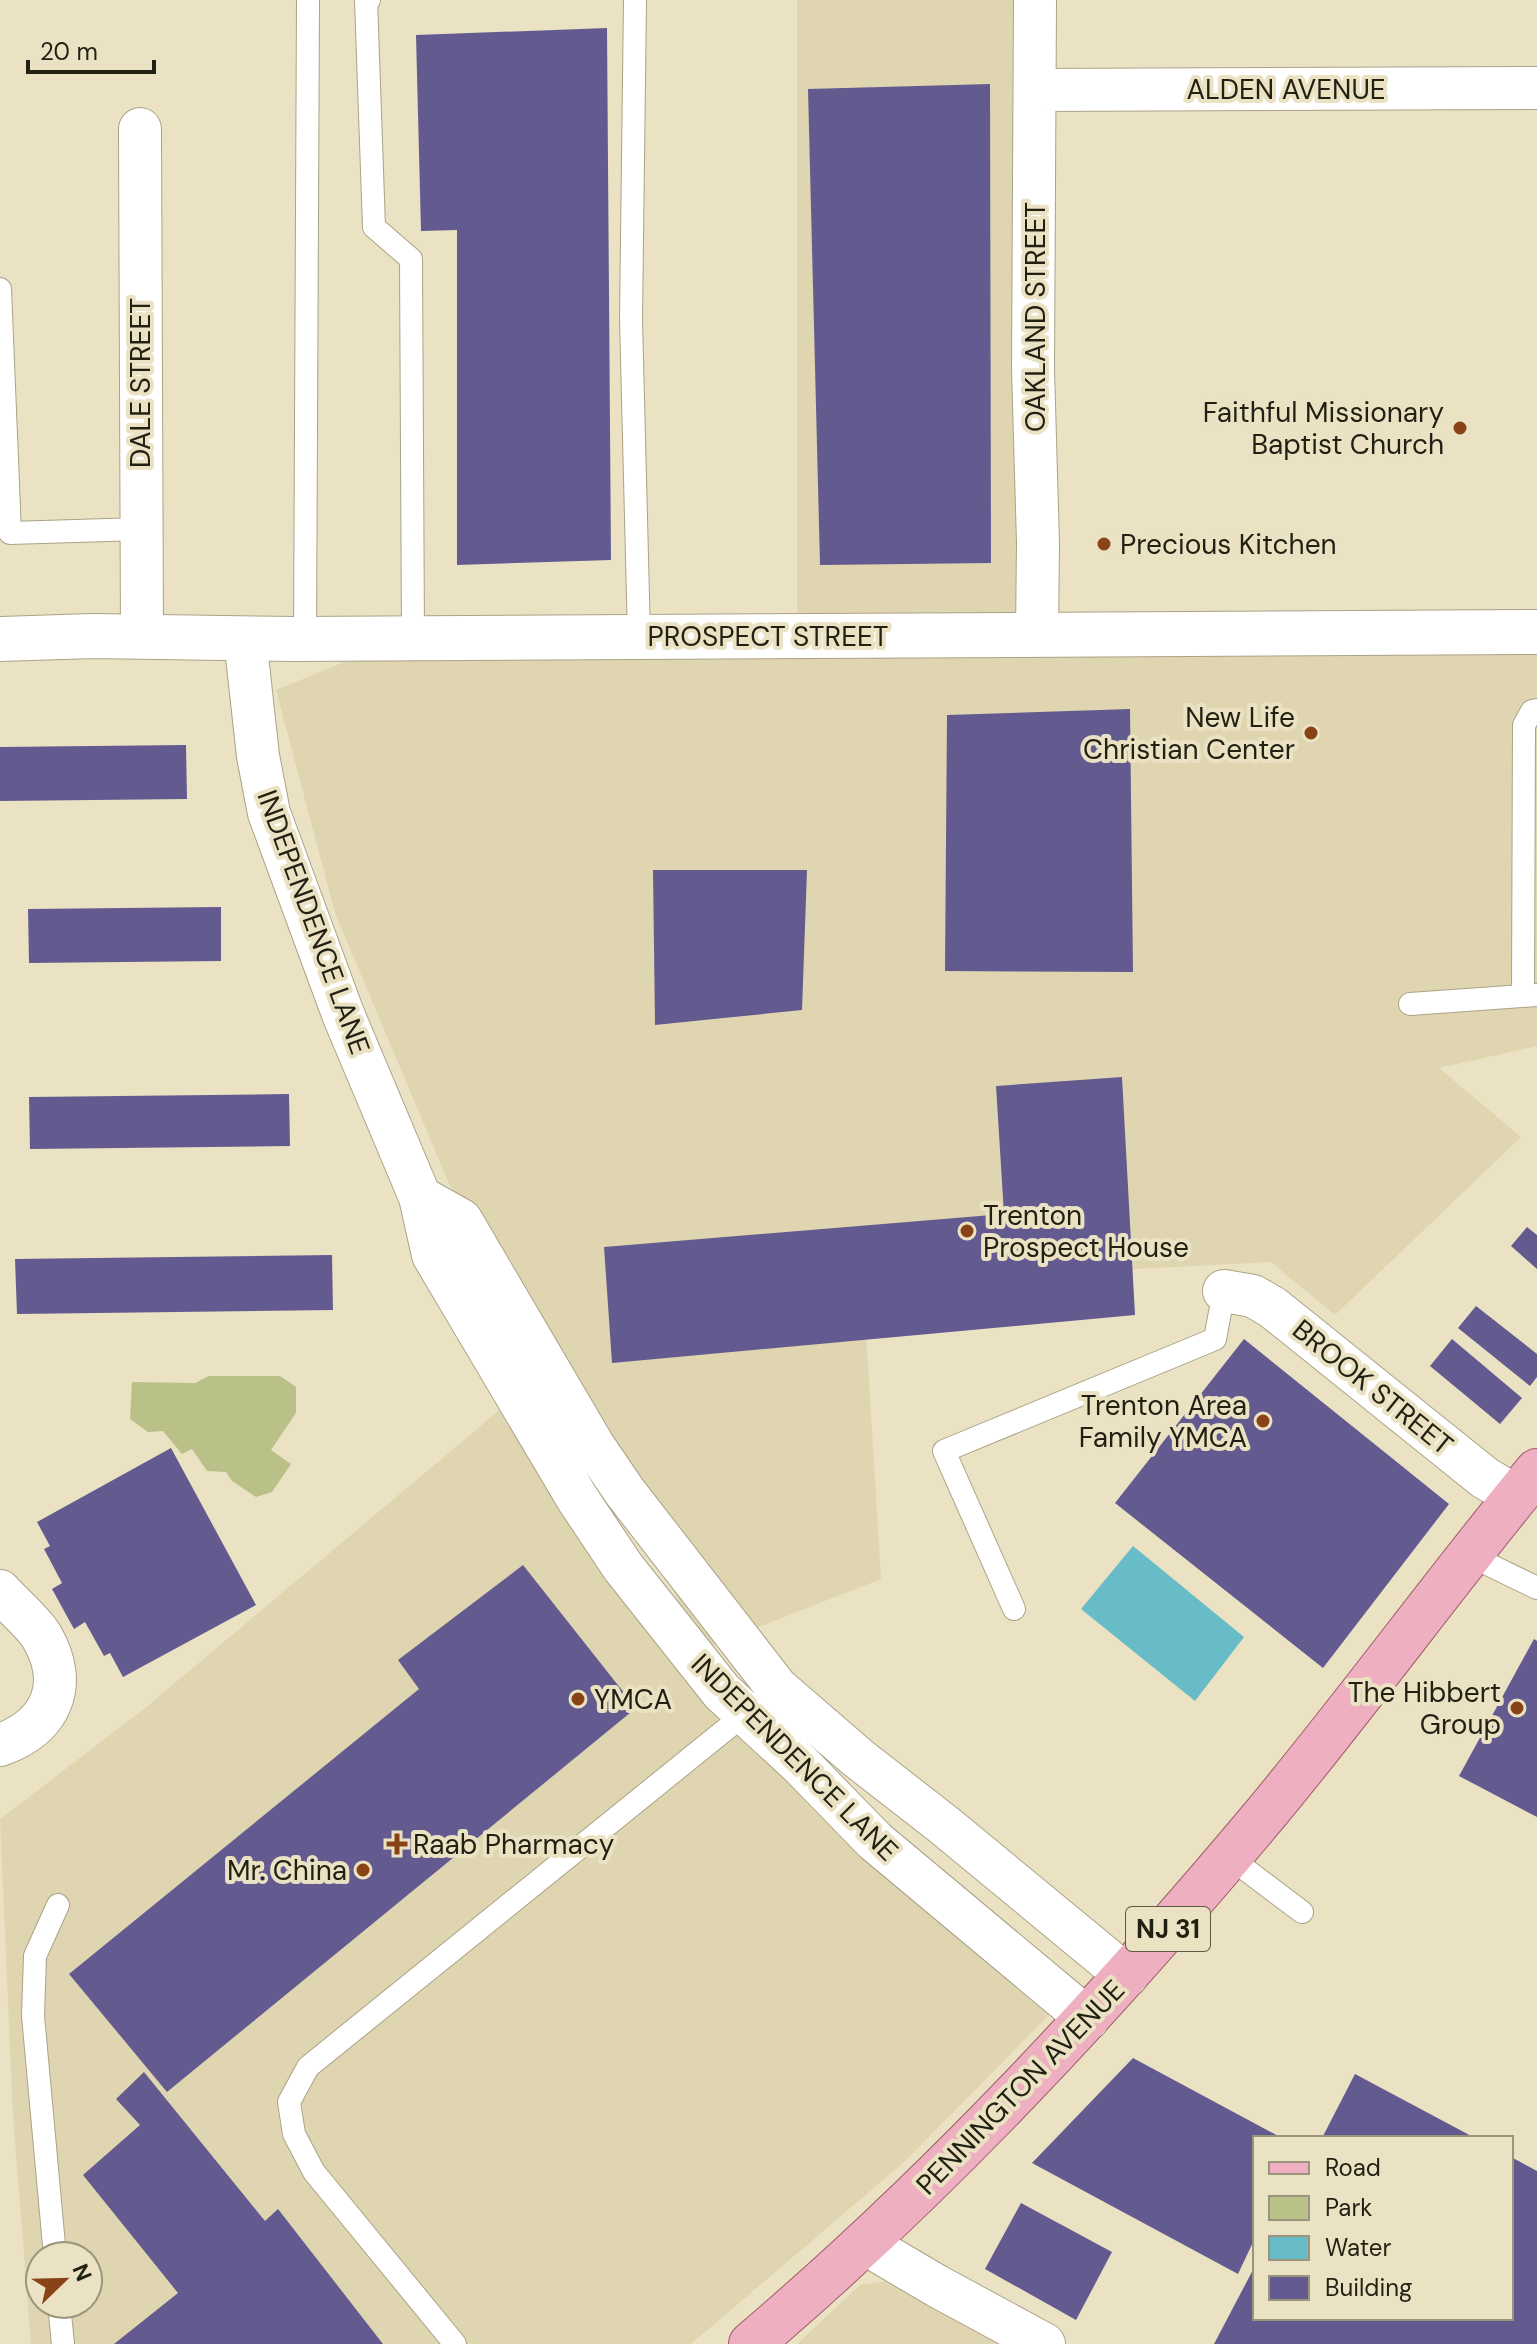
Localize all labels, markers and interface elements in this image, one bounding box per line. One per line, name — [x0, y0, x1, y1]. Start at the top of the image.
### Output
scale bar — [28, 24, 154, 74]
text: 20 m — [40, 36, 98, 67]
street label: ALDEN AVENUE — [1186, 71, 1386, 108]
street label: OAKLAND STREET — [1017, 202, 1054, 432]
street label: DALE STREET — [122, 298, 159, 468]
place label: Faithful Missionary Baptist Church — [1203, 394, 1444, 463]
marker: Faithful Missionary Baptist Church — [1451, 419, 1469, 437]
place label: Precious Kitchen — [1120, 526, 1337, 563]
marker: Precious Kitchen — [1095, 535, 1113, 553]
street label: PROSPECT STREET — [647, 618, 889, 655]
place label: New Life Christian Center — [1083, 699, 1295, 768]
marker: New Life Christian Center — [1302, 724, 1320, 742]
street label: INDEPENDENCE LANE — [248, 785, 379, 1059]
place label: Trenton Prospect House — [983, 1197, 1189, 1266]
marker: Trenton Prospect House — [958, 1222, 976, 1240]
street label: BROOK STREET — [1285, 1311, 1461, 1463]
place label: Trenton Area Family YMCA — [1079, 1387, 1247, 1456]
marker: Trenton Area Family YMCA — [1254, 1412, 1272, 1430]
street label: INDEPENDENCE LANE — [683, 1646, 906, 1869]
place label: The Hibbert Group — [1348, 1674, 1501, 1743]
place label: YMCA — [594, 1681, 672, 1718]
marker: YMCA — [569, 1690, 587, 1708]
marker: The Hibbert Group — [1508, 1699, 1526, 1717]
place label: Raab Pharmacy — [413, 1826, 614, 1863]
marker: Raab Pharmacy — [388, 1835, 406, 1853]
place label: Mr. China — [227, 1852, 347, 1889]
marker: Mr. China — [354, 1861, 372, 1879]
road number: NJ 31 — [1126, 1907, 1210, 1951]
street label: PENNINGTON AVENUE — [908, 1972, 1133, 2203]
legend — [1253, 2136, 1513, 2320]
text: Road — [1325, 2152, 1381, 2183]
text: Park — [1325, 2192, 1372, 2223]
text: Water — [1325, 2232, 1391, 2263]
north arrow — [24, 2240, 104, 2320]
text: N — [65, 2259, 98, 2285]
text: Building — [1325, 2272, 1412, 2303]

